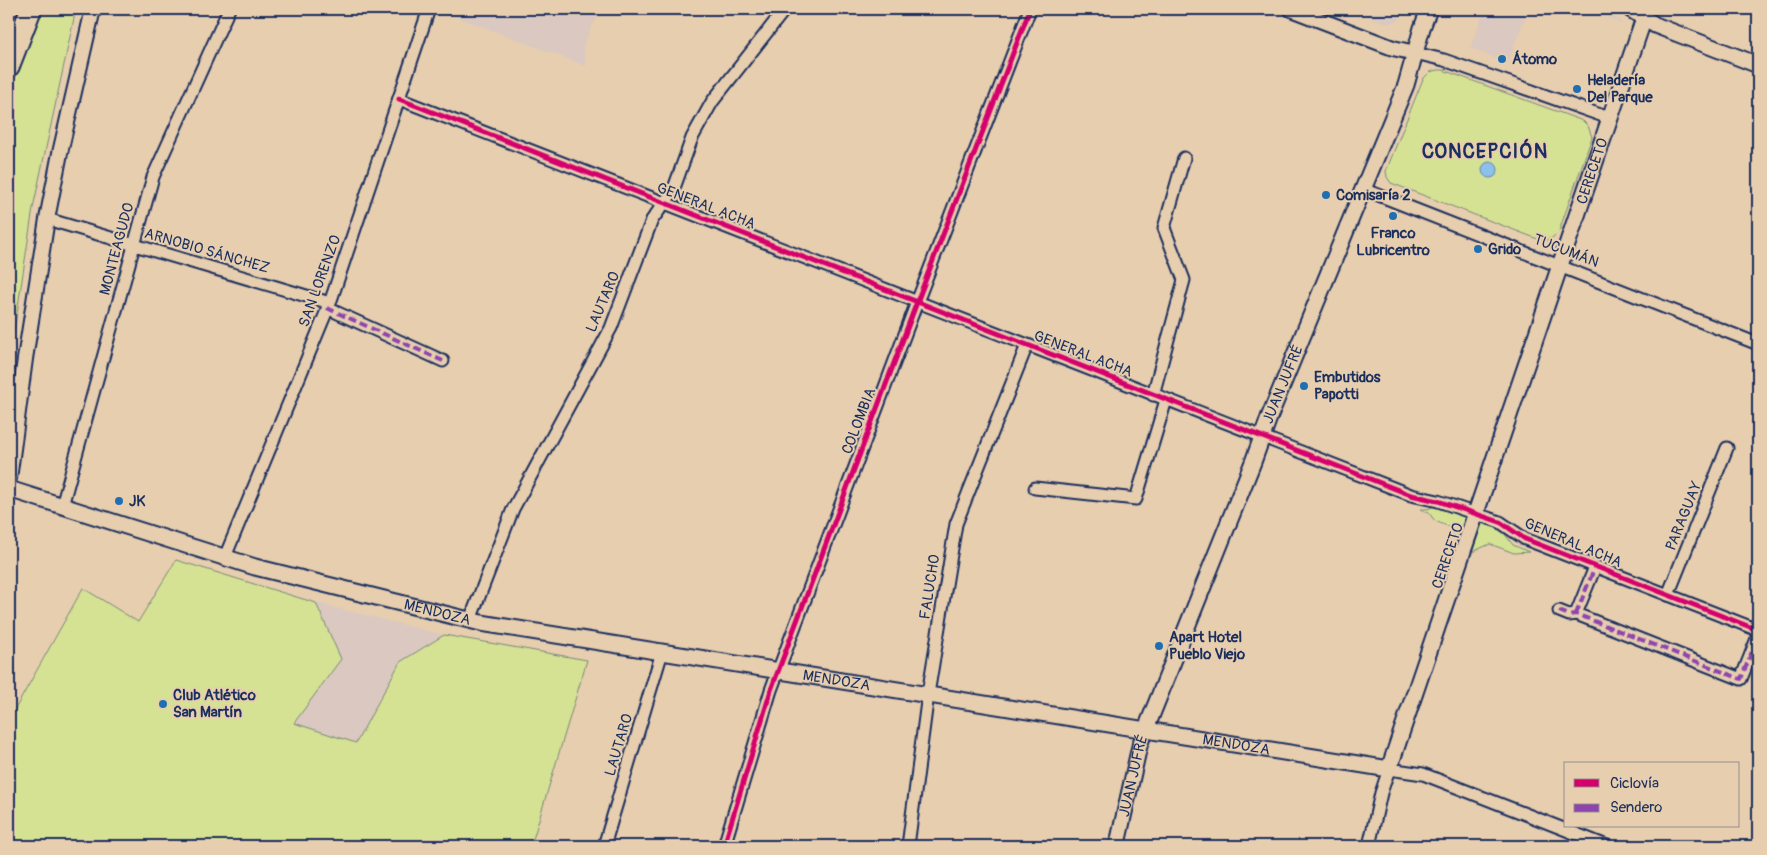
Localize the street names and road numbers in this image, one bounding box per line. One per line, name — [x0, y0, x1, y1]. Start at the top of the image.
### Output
street label: CERECETO — [1572, 136, 1612, 207]
street label: GENERAL ACHA — [654, 178, 758, 234]
street label: MONTEAGUDO — [96, 201, 138, 297]
street label: ARNOBIO SÁNCHEZ — [142, 224, 272, 278]
street label: TUCUMÁN — [1531, 230, 1601, 272]
street label: SAN LORENZO — [295, 232, 345, 330]
street label: LAUTARO — [582, 269, 624, 335]
street label: GENERAL ACHA — [1031, 326, 1135, 382]
street label: JUAN JUFRÉ — [1258, 342, 1307, 426]
street label: COLOMBIA — [838, 385, 880, 457]
street label: PARAGUAY — [1661, 478, 1707, 553]
street label: GENERAL ACHA — [1521, 514, 1625, 572]
street label: CERECETO — [1428, 521, 1468, 591]
street label: FALUCHO — [915, 553, 945, 621]
street label: MENDOZA — [402, 595, 473, 630]
street label: MENDOZA — [801, 665, 872, 695]
street label: LAUTARO — [601, 712, 637, 778]
street label: MENDOZA — [1201, 730, 1272, 759]
street label: JUAN JUFRÉ — [1114, 732, 1152, 819]

